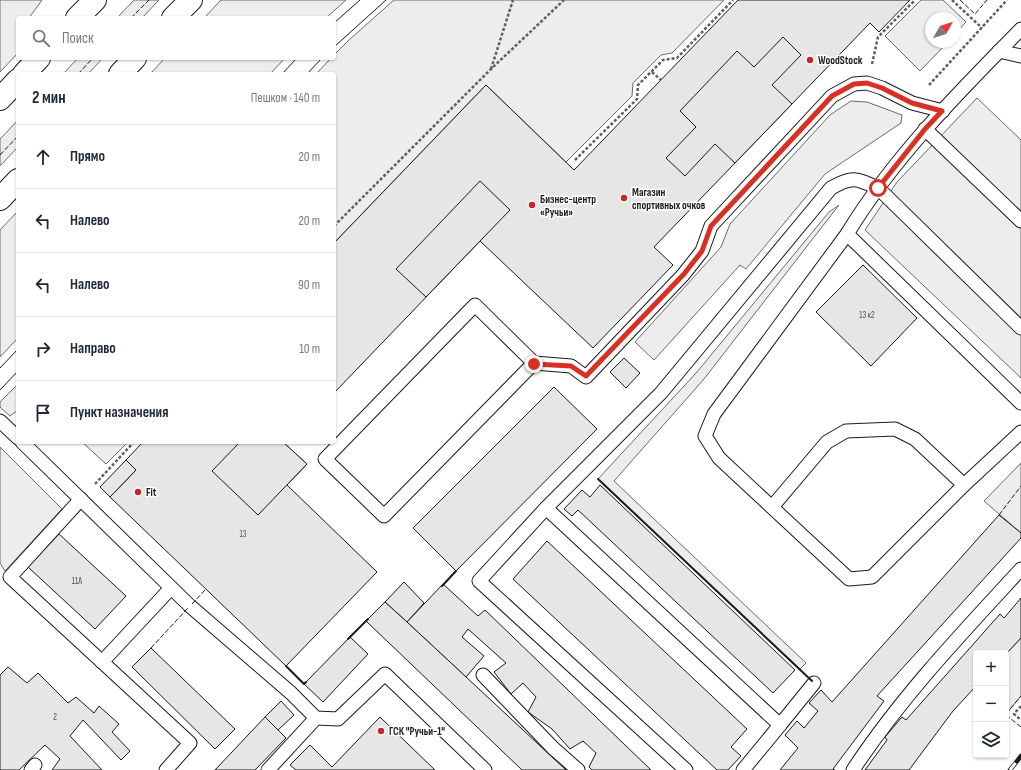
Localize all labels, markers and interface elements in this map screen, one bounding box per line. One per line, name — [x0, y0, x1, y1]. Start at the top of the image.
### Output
north arrow — [925, 12, 961, 48]
search box — [16, 16, 336, 60]
icon: search — [30, 27, 52, 49]
text: Поиск — [62, 29, 94, 48]
place label: WoodStock — [818, 54, 863, 67]
marker: WoodStock — [805, 55, 815, 65]
text: 2 мин — [32, 88, 66, 108]
text: Пешком · 140 m — [251, 90, 320, 106]
icon: ahead — [32, 146, 54, 168]
text: Прямо — [70, 147, 105, 166]
text: 20 m — [298, 149, 320, 165]
route start — [869, 179, 887, 197]
place label: Магазин спортивных очков — [632, 186, 706, 212]
place label: Бизнес-центр «Ручьи» — [540, 193, 596, 219]
marker: Магазин спортивных очков — [619, 193, 629, 203]
marker: Бизнес-центр «Ручьи» — [527, 200, 537, 210]
icon: left — [32, 210, 54, 232]
text: Налево — [70, 211, 110, 230]
text: 20 m — [298, 213, 320, 229]
icon: left — [32, 274, 54, 296]
text: Налево — [70, 275, 110, 294]
text: 90 m — [298, 277, 320, 293]
house number: 13 к2 — [859, 310, 875, 321]
icon: right — [32, 338, 54, 360]
text: Направо — [70, 339, 116, 358]
text: 10 m — [299, 341, 320, 357]
route end — [525, 355, 543, 373]
icon: arrive — [32, 402, 54, 424]
text: Пункт назначения — [70, 403, 168, 422]
place label: Fit — [146, 486, 157, 499]
marker: Fit — [133, 487, 143, 497]
house number: 13 — [240, 529, 247, 540]
house number: 11А — [72, 576, 82, 587]
map controls — [973, 650, 1009, 758]
button: + — [973, 650, 1009, 686]
button: − — [973, 686, 1009, 722]
house number: 2 — [53, 712, 57, 723]
button: layers — [973, 722, 1009, 758]
place label: ГСК "Ручьи-1" — [389, 725, 445, 738]
marker: ГСК "Ручьи-1" — [376, 726, 386, 736]

